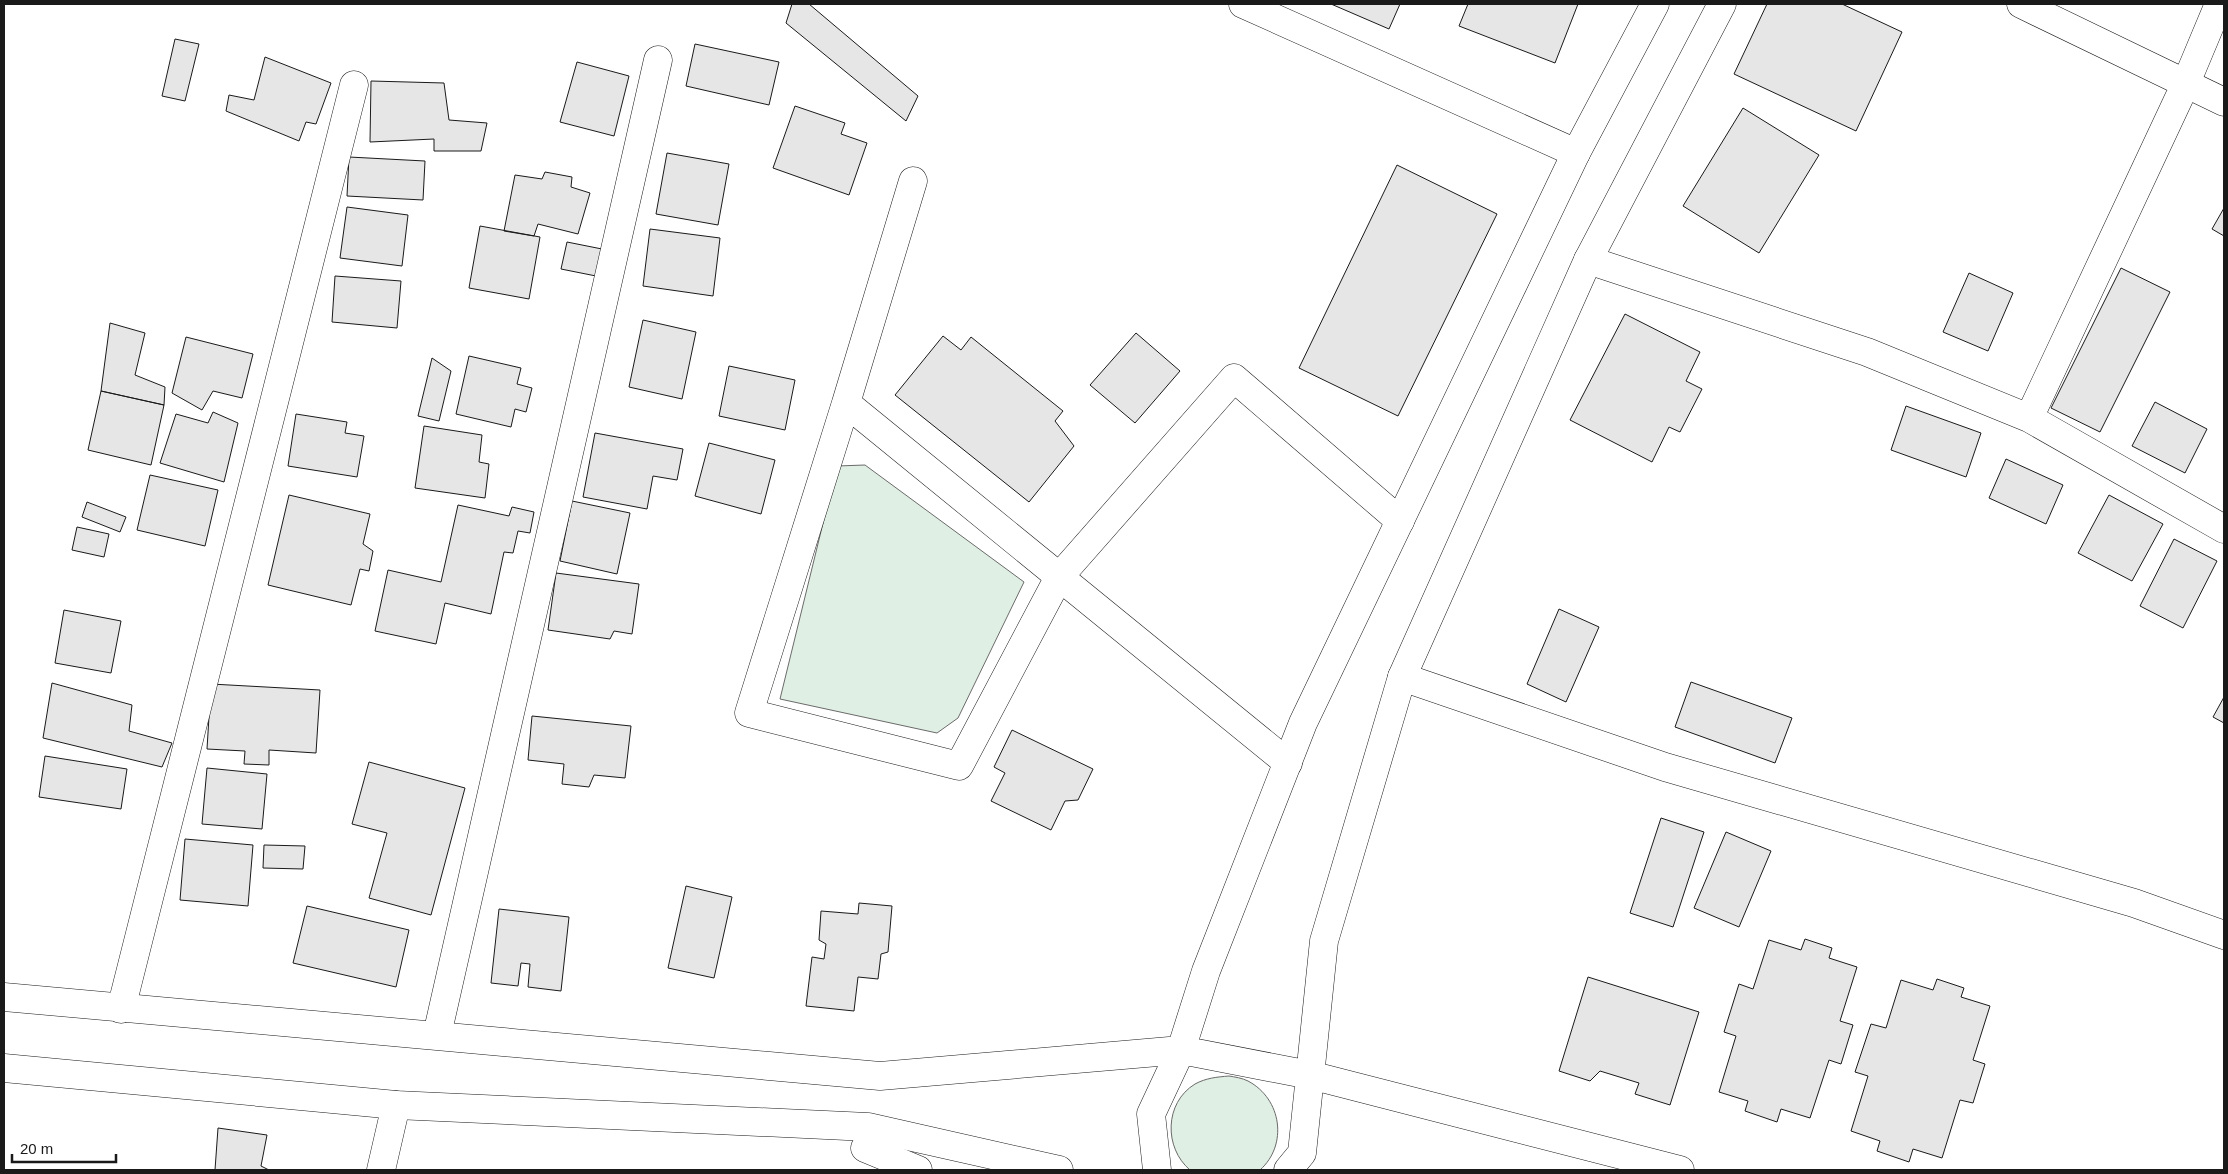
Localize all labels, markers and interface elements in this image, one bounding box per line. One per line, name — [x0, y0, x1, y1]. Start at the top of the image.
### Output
scale bar — [12, 1132, 116, 1164]
text: 20 m — [20, 1140, 53, 1157]

